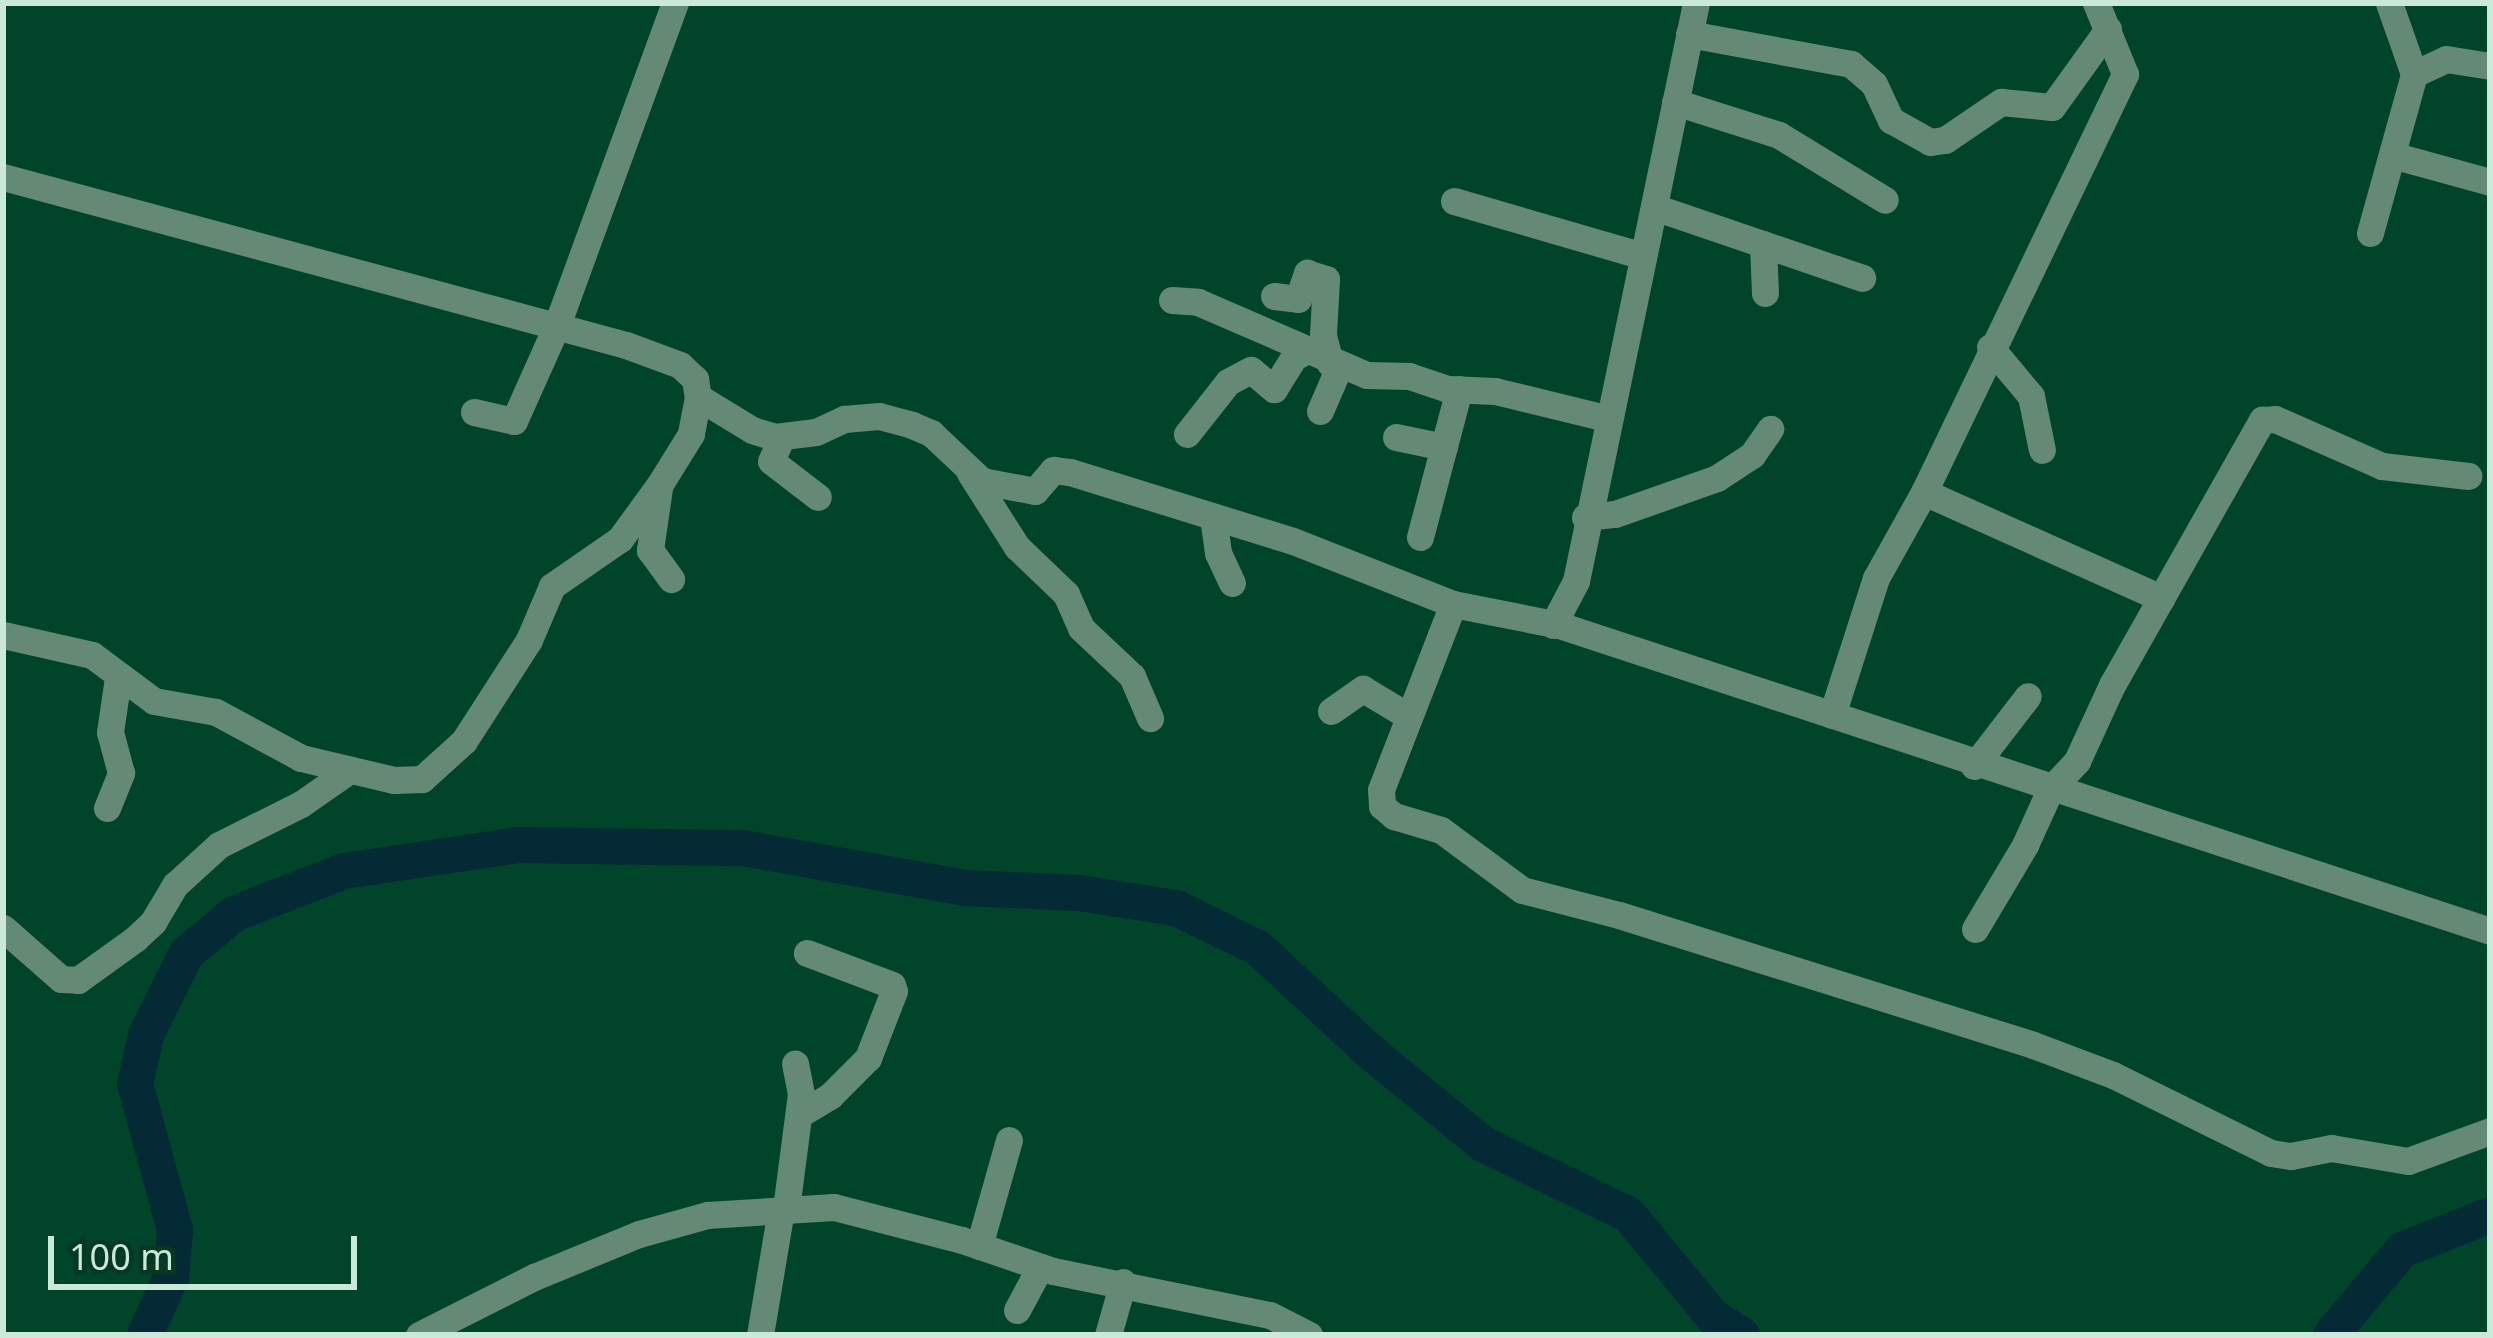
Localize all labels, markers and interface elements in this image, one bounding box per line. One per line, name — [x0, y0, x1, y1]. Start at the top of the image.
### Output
scale bar — [54, 1212, 363, 1286]
text: 100 m — [69, 1232, 174, 1281]

